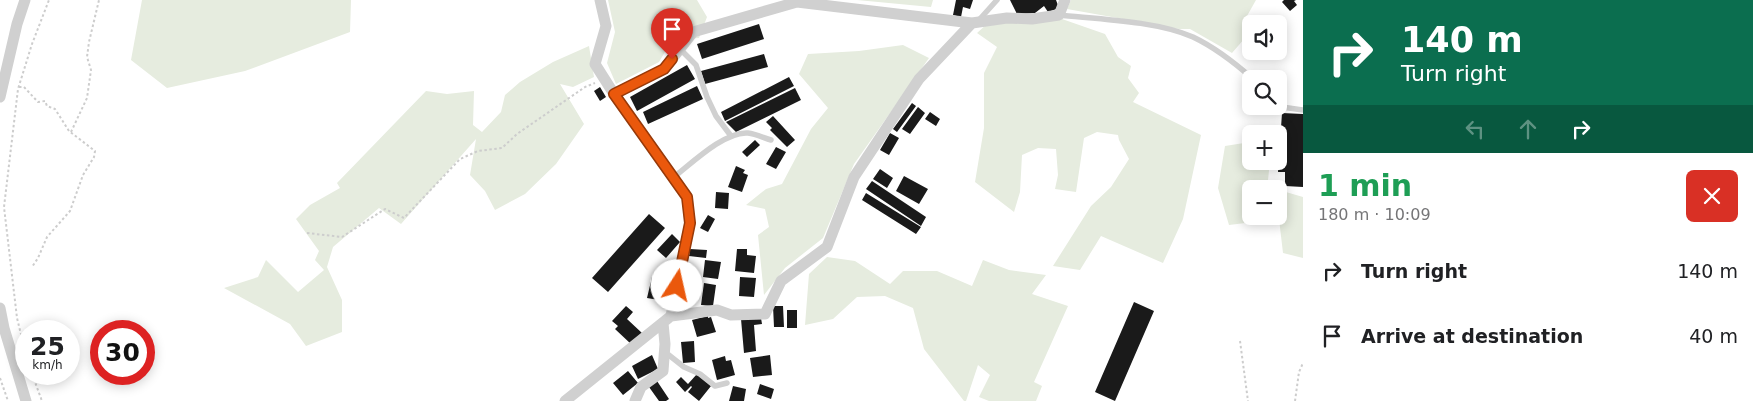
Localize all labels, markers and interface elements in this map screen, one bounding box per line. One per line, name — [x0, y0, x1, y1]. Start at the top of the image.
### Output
pin — [651, 8, 693, 59]
icon: arrive — [658, 15, 686, 43]
map controls — [1242, 15, 1287, 225]
button: sound — [1242, 15, 1287, 60]
icon: right — [1318, 20, 1383, 85]
text: 140 m — [1401, 20, 1523, 60]
text: Turn right — [1401, 61, 1506, 86]
button: search — [1242, 70, 1287, 115]
icon: left — [1461, 115, 1489, 143]
icon: ahead — [1514, 115, 1542, 143]
icon: right — [1567, 115, 1595, 143]
button: + — [1242, 125, 1287, 170]
text: 1 min — [1318, 168, 1412, 203]
button: close — [1686, 170, 1738, 222]
button: − — [1242, 180, 1287, 225]
text: 180 m · 10:09 — [1318, 205, 1431, 224]
icon: right — [1318, 257, 1346, 285]
position arrow — [650, 259, 702, 311]
text: Turn right — [1361, 260, 1467, 282]
text: 140 m — [1677, 260, 1738, 282]
speed limit sign: 30 — [90, 320, 155, 385]
icon: arrive — [1318, 322, 1346, 350]
text: Arrive at destination — [1361, 325, 1583, 347]
text: 40 m — [1689, 325, 1738, 347]
text: 25 — [30, 332, 65, 361]
text: km/h — [32, 358, 63, 372]

